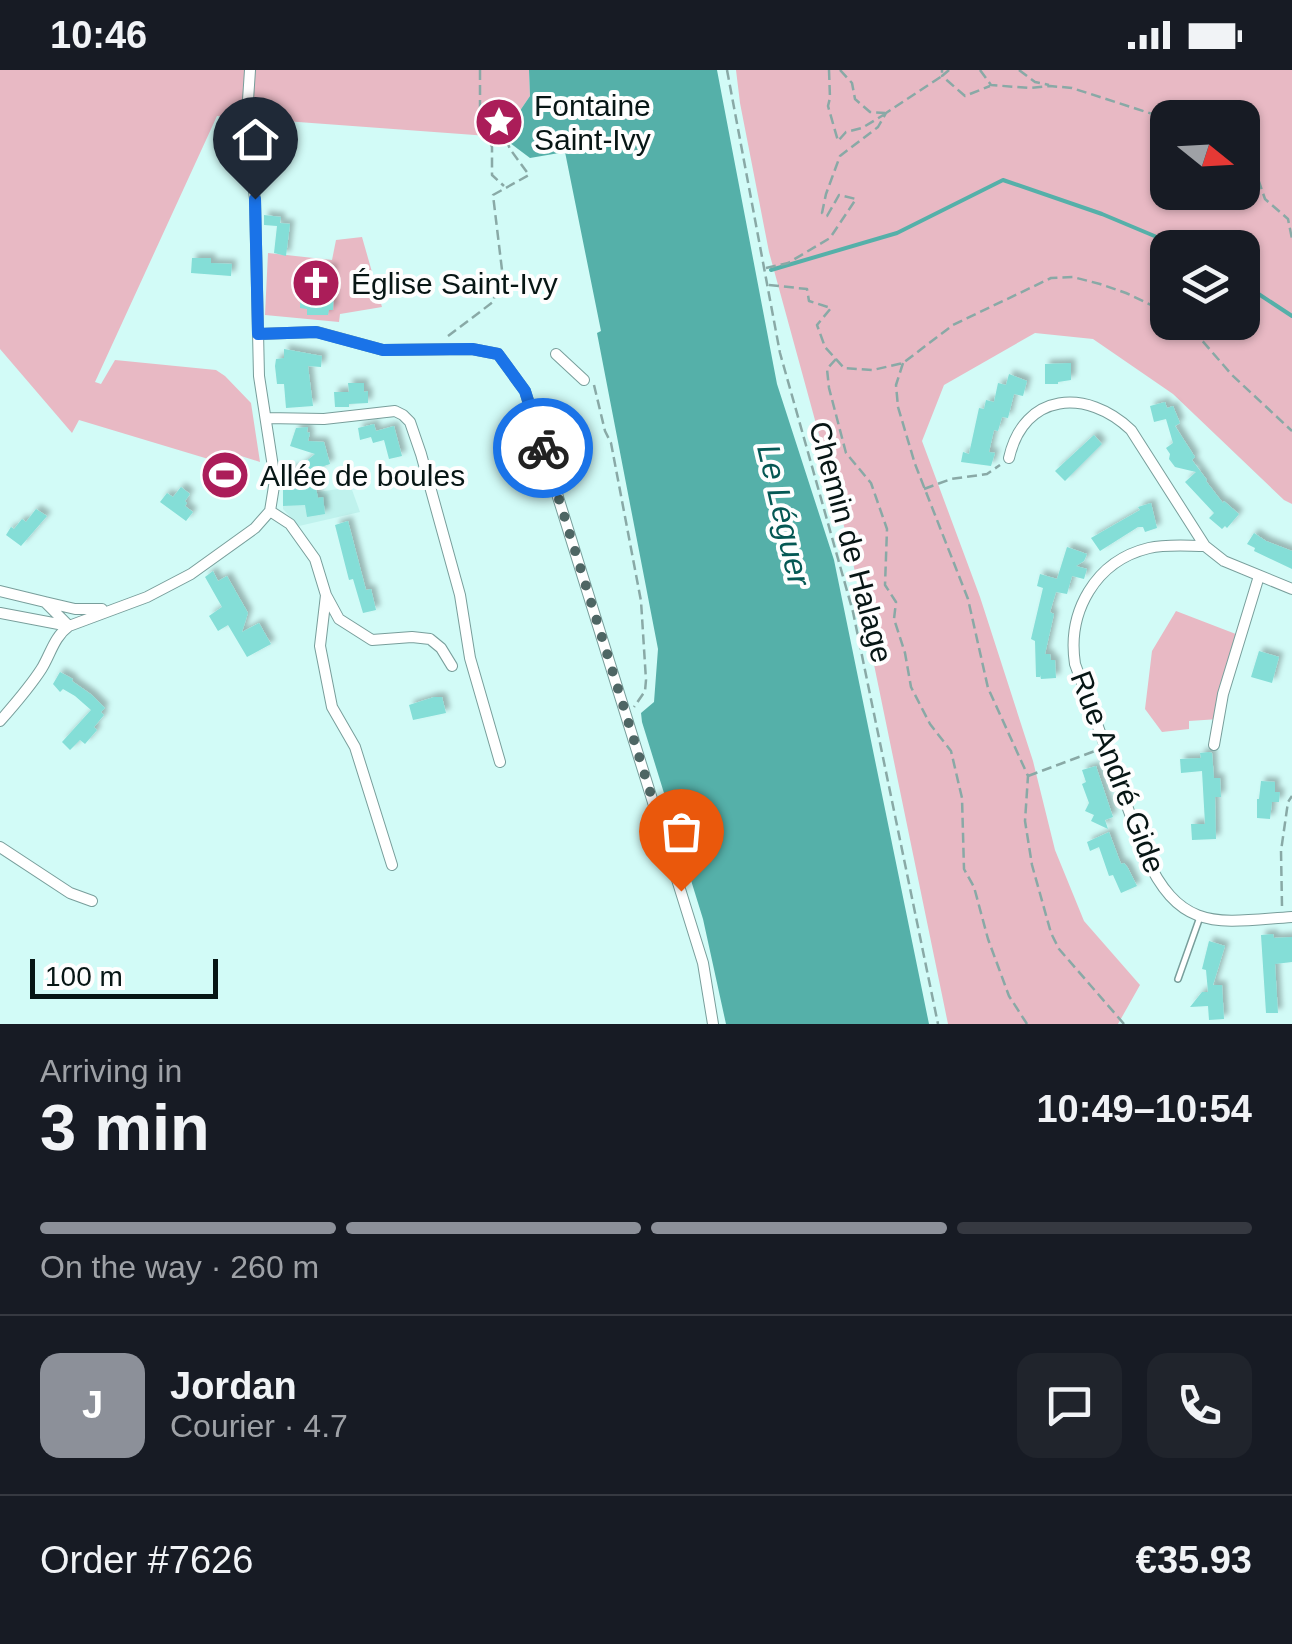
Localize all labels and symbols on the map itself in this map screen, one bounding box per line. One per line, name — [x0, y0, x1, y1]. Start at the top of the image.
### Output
place label: Fontaine Saint-Ivy — [534, 89, 651, 156]
place icon: Fontaine Saint-Ivy — [473, 96, 525, 148]
pin — [213, 97, 298, 200]
north arrow — [1150, 100, 1260, 210]
church icon: Église Saint-Ivy — [290, 257, 342, 309]
place label: Église Saint-Ivy — [351, 267, 558, 300]
courier — [493, 398, 593, 498]
street label: Chemin de Halage — [803, 418, 899, 666]
water label: Le Léguer — [750, 441, 818, 591]
sports icon: Allée de boules — [199, 449, 251, 501]
place label: Allée de boules — [260, 459, 465, 492]
street label: Rue André Gide — [1064, 666, 1172, 878]
pin — [639, 789, 724, 892]
scale bar — [30, 954, 218, 998]

